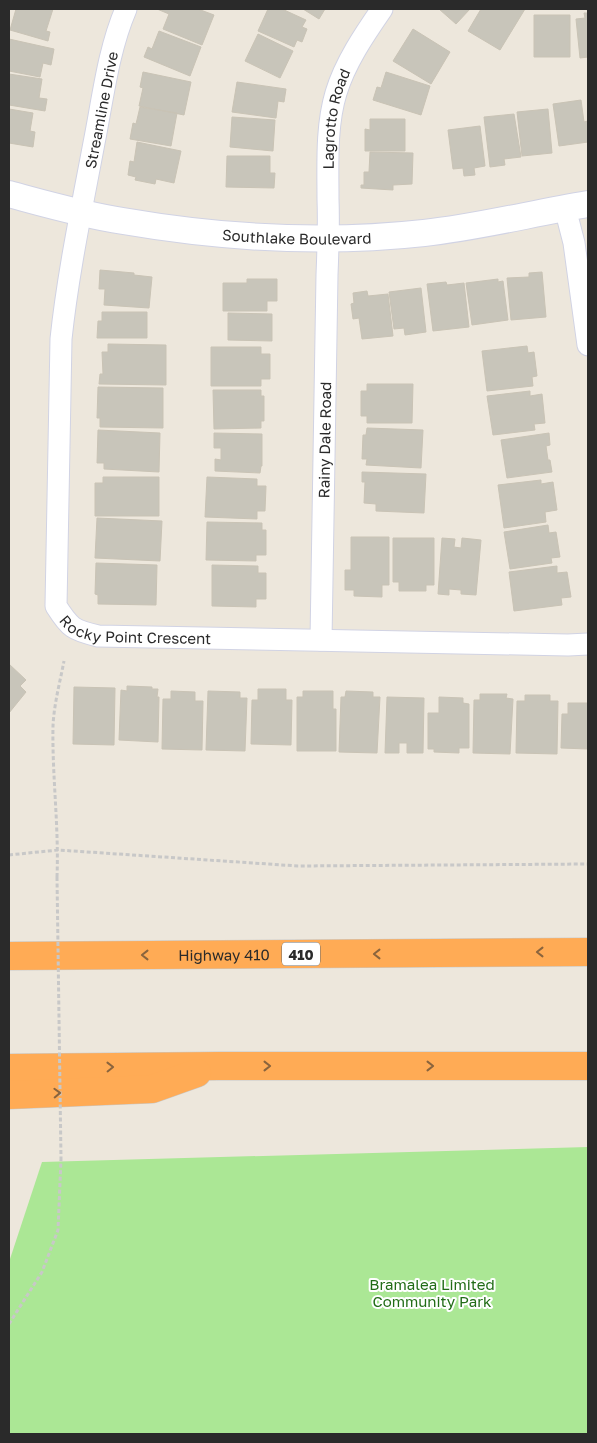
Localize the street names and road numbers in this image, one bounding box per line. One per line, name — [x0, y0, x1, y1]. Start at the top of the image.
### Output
street label: Streamline Drive — [81, 50, 121, 170]
street label: Lagrotto Road — [319, 66, 353, 169]
street label: Southlake Boulevard — [221, 225, 372, 248]
street label: Rainy Dale Road — [314, 382, 334, 498]
street label: Rocky Point Crescent — [56, 611, 211, 647]
road number: 410 — [282, 942, 320, 966]
street label: Highway 410 — [178, 945, 270, 964]

